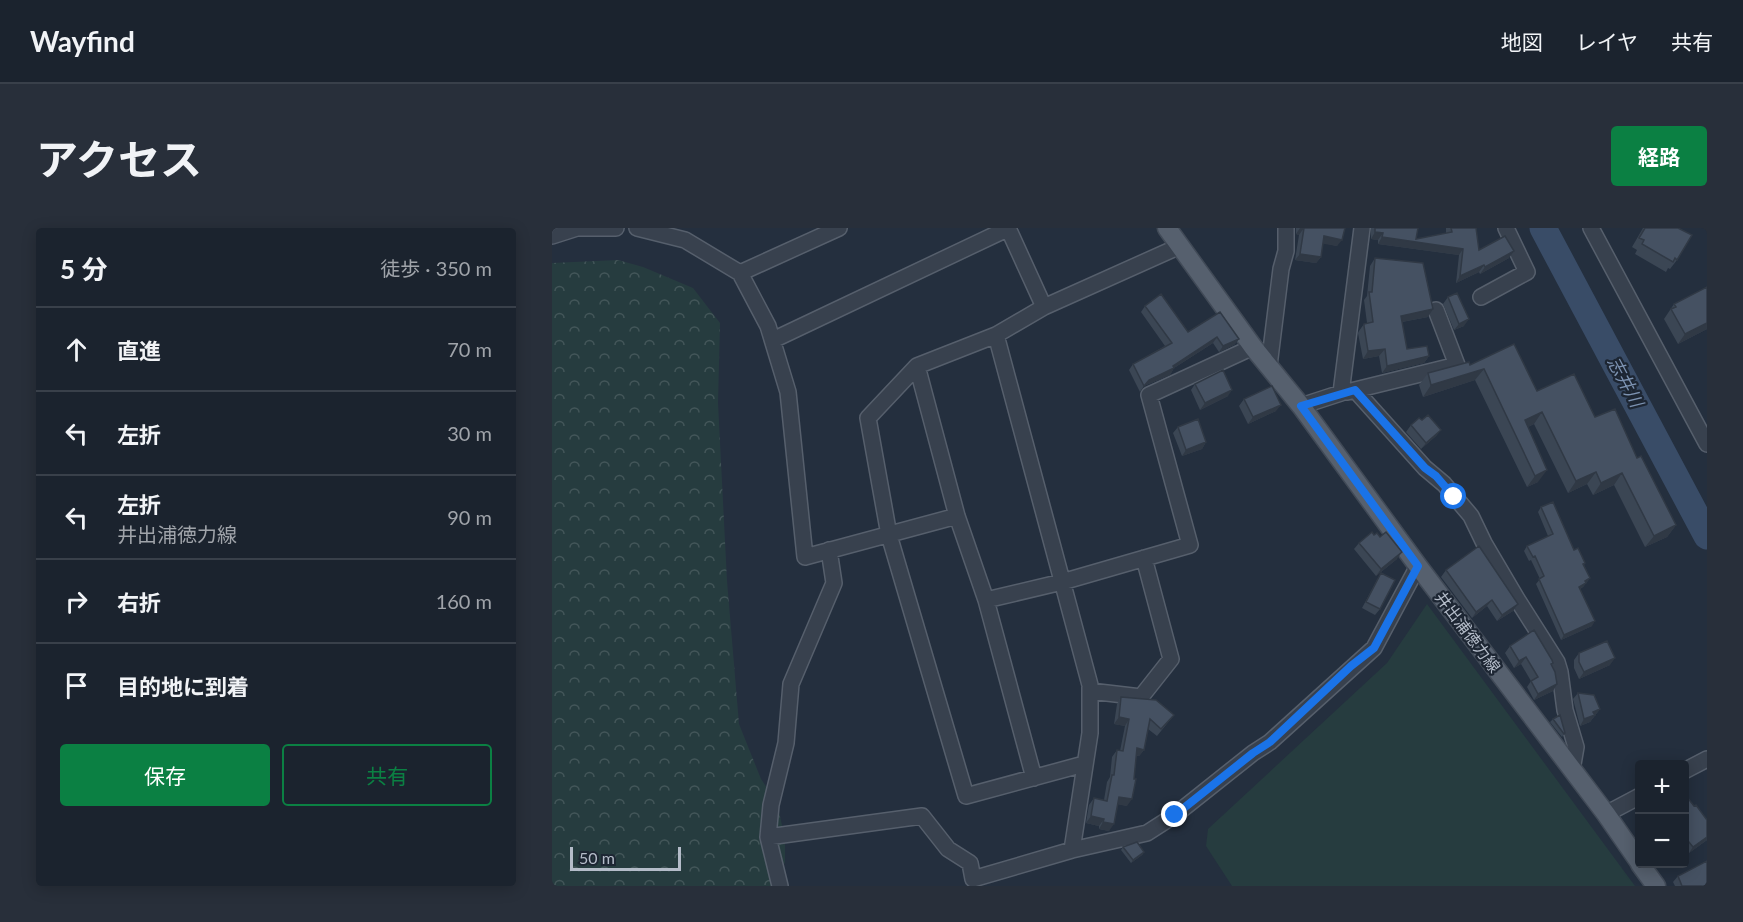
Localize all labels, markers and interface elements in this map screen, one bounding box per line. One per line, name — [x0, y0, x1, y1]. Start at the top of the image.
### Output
text: Wayfind — [30, 24, 135, 58]
text: 地図 — [1501, 29, 1543, 54]
text: レイヤ — [1576, 29, 1638, 54]
text: 共有 — [1671, 29, 1713, 54]
button: 経路 — [1611, 126, 1707, 186]
text: アクセス — [36, 134, 202, 184]
text: 5 分 — [60, 253, 107, 285]
text: 徒歩 · 350 m — [380, 256, 492, 280]
icon: ahead — [60, 333, 93, 366]
text: 直進 — [117, 337, 161, 364]
text: 70 m — [447, 337, 492, 361]
water label: 志井川 — [1603, 353, 1649, 412]
icon: left — [60, 417, 93, 450]
text: 左折 — [117, 421, 161, 448]
text: 30 m — [447, 421, 492, 445]
route start — [1440, 483, 1466, 509]
text: 左折 — [117, 491, 161, 518]
icon: left — [60, 501, 93, 534]
text: 90 m — [447, 505, 492, 529]
text: 井出浦徳力線 — [117, 522, 237, 546]
icon: right — [60, 585, 93, 618]
street label: 井出浦徳力線 — [1432, 588, 1505, 676]
text: 右折 — [117, 589, 161, 616]
text: 160 m — [436, 589, 492, 613]
icon: arrive — [60, 669, 93, 702]
text: 目的地に到着 — [117, 673, 249, 700]
button: 保存 — [60, 744, 270, 806]
button: 共有 — [282, 744, 492, 806]
map controls — [1635, 760, 1689, 868]
button: + — [1635, 760, 1689, 814]
route end — [1161, 801, 1187, 827]
button: − — [1635, 814, 1689, 868]
scale bar — [570, 844, 681, 872]
text: 50 m — [579, 848, 615, 867]

